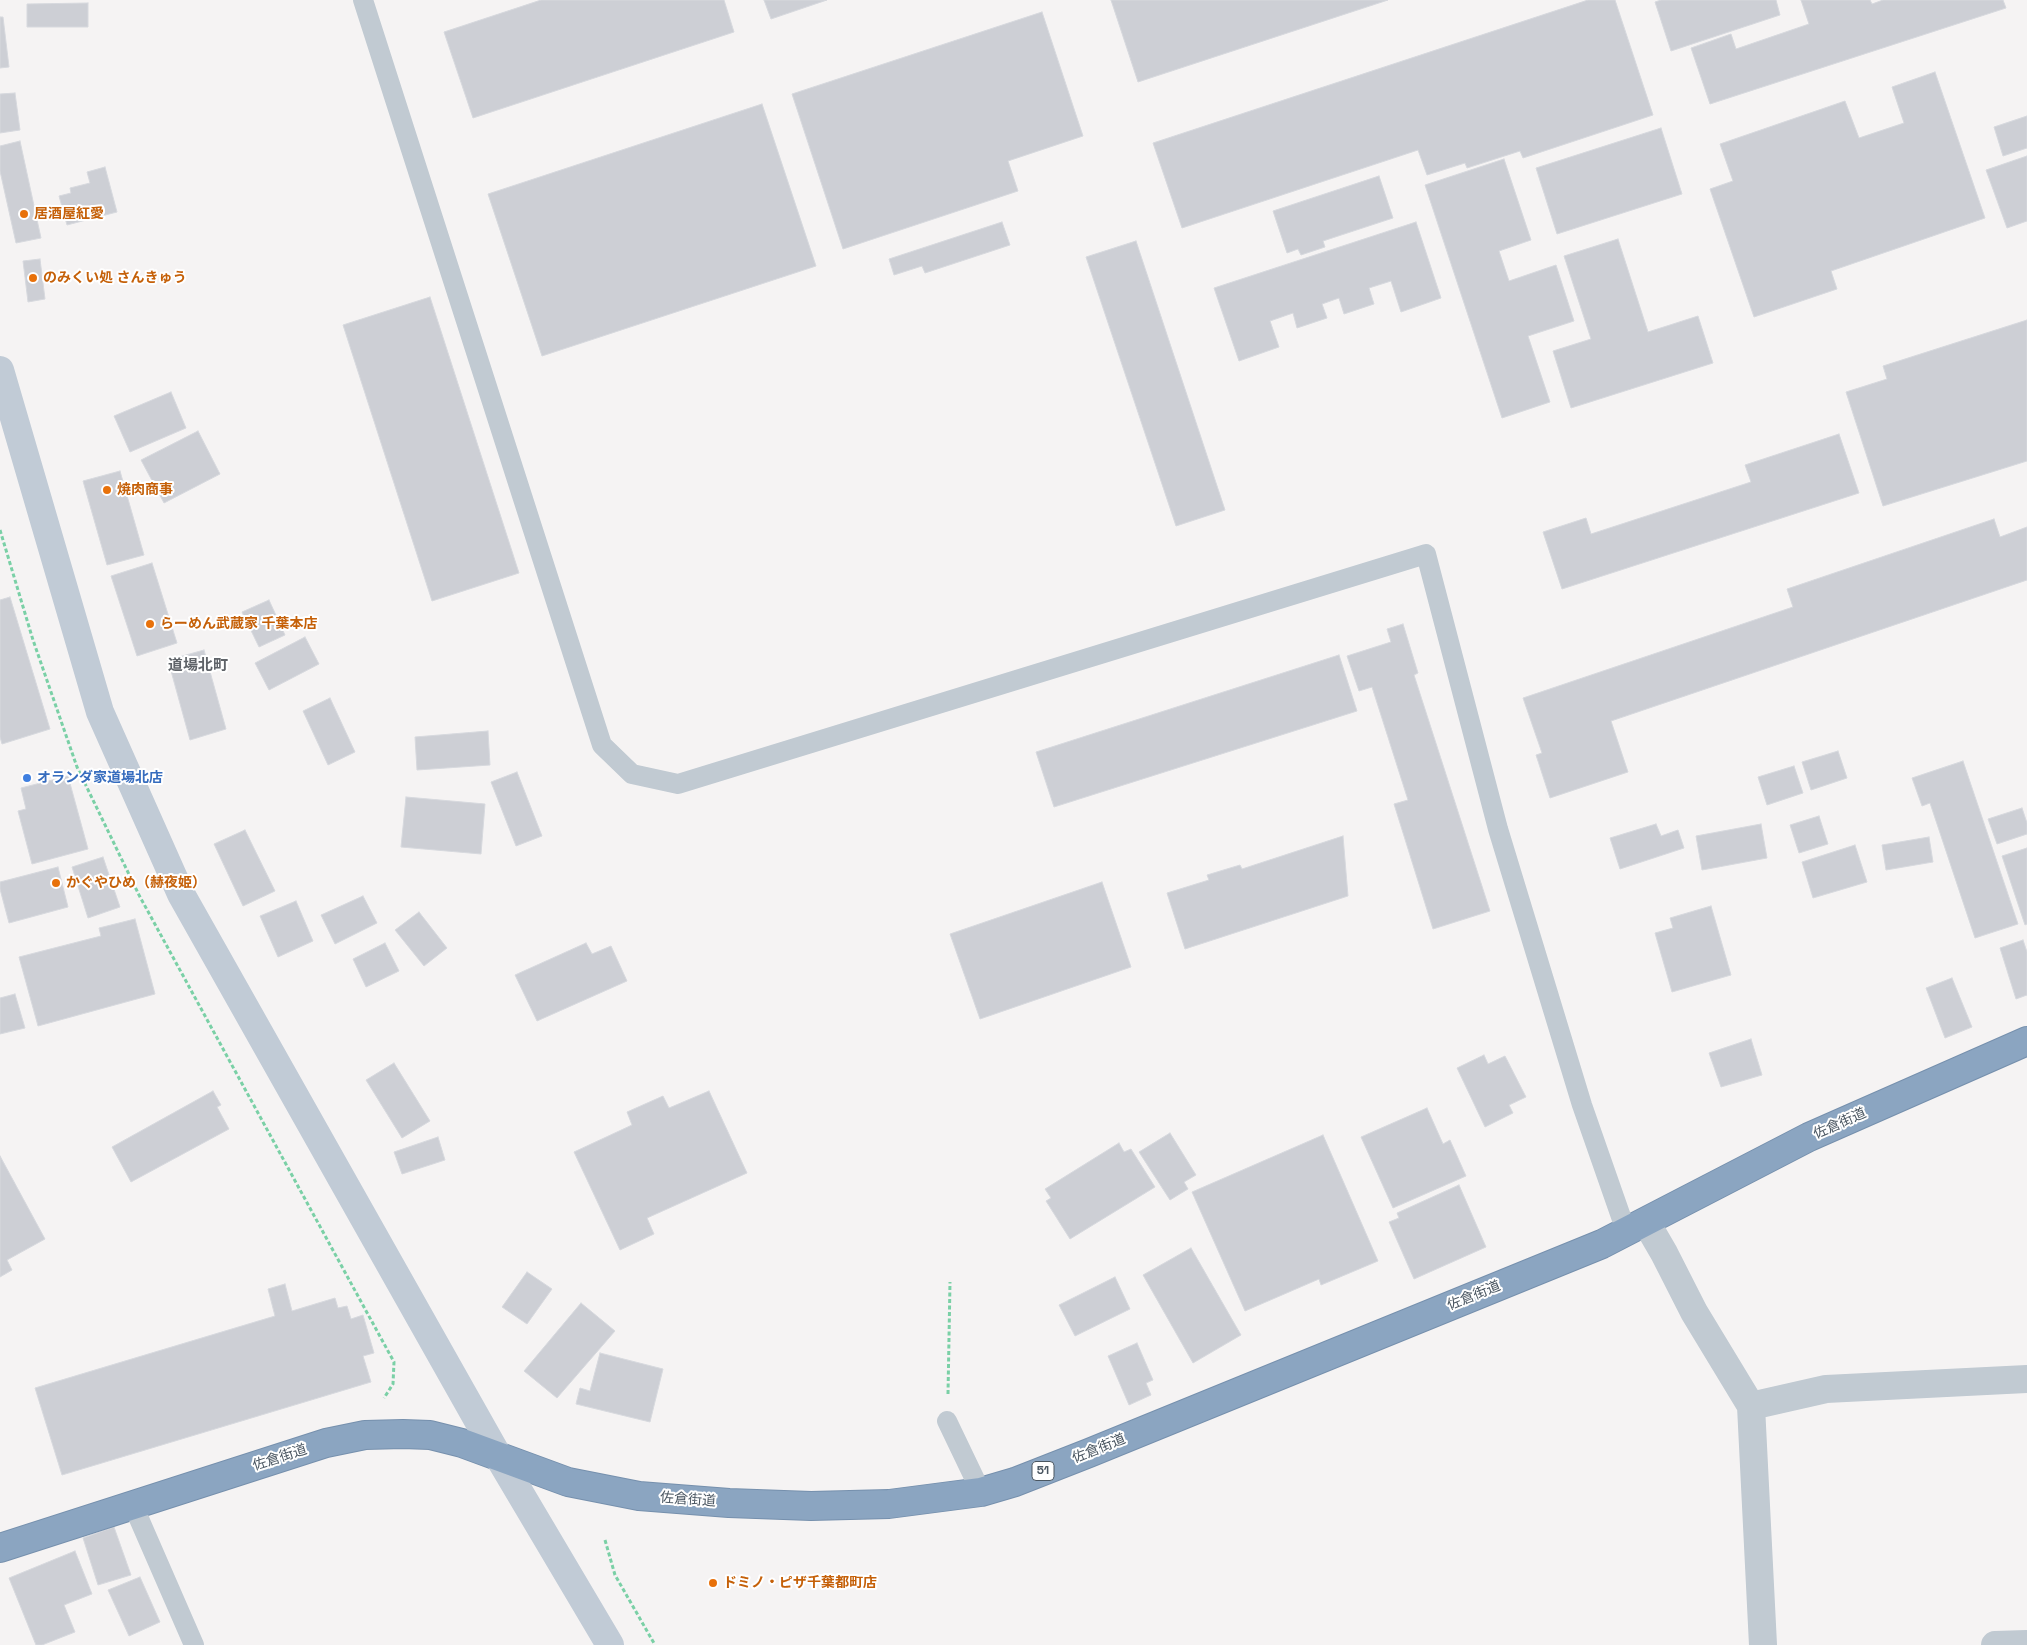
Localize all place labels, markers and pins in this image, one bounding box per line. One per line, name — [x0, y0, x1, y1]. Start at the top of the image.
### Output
place label: 居酒屋紅愛 — [34, 206, 104, 222]
marker: 居酒屋紅愛 — [18, 208, 30, 220]
place label: のみくい処 さんきゅう — [43, 270, 187, 286]
marker: のみくい処 さんきゅう — [27, 272, 39, 284]
place label: 焼肉商事 — [117, 482, 173, 498]
marker: 焼肉商事 — [101, 484, 113, 496]
place label: らーめん武蔵家 千葉本店 — [160, 616, 318, 632]
marker: らーめん武蔵家 千葉本店 — [144, 618, 156, 630]
place label: オランダ家道場北店 — [37, 770, 163, 786]
marker: オランダ家道場北店 — [21, 772, 33, 784]
place label: かぐやひめ（赫夜姫） — [66, 875, 206, 891]
marker: かぐやひめ（赫夜姫） — [50, 877, 62, 889]
place label: ドミノ・ピザ千葉都町店 — [723, 1575, 877, 1591]
marker: ドミノ・ピザ千葉都町店 — [707, 1577, 719, 1589]

